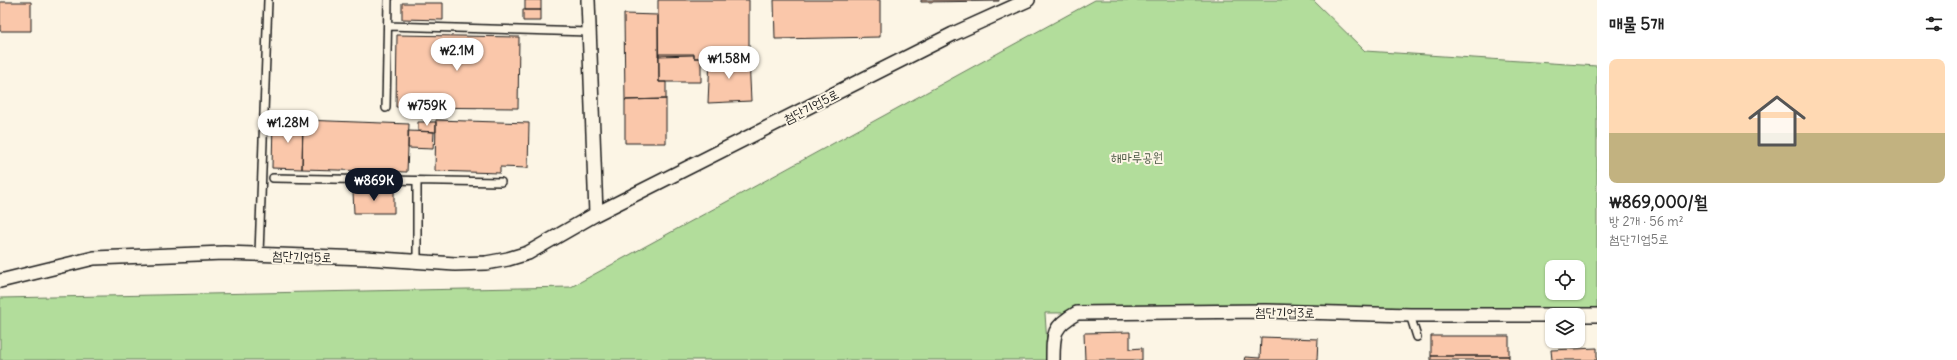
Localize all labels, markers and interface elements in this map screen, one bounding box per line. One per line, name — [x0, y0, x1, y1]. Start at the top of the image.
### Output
text: 매물 5개 — [1609, 13, 1664, 35]
icon: filters — [1923, 13, 1945, 35]
pin: ₩2.1M — [429, 38, 485, 72]
text: ₩2.1M — [440, 42, 474, 59]
pin: ₩1.58M — [696, 46, 762, 80]
text: ₩1.58M — [707, 50, 751, 67]
street label: 첨단기업5로 — [781, 85, 842, 128]
icon: home — [1741, 85, 1813, 157]
pin: ₩759K — [399, 93, 455, 127]
text: ₩759K — [407, 97, 447, 114]
pin: ₩1.28M — [255, 110, 321, 144]
text: ₩1.28M — [267, 114, 309, 131]
park label: 해마루공원 — [1111, 149, 1163, 166]
pin: ₩869K — [346, 168, 402, 202]
text: ₩869K — [354, 172, 394, 189]
text: ₩869,000/월 — [1609, 191, 1707, 213]
text: 방 2개 · 56 m² — [1609, 213, 1684, 230]
text: 첨단기업5로 — [1609, 231, 1669, 248]
street label: 첨단기업5로 — [272, 247, 332, 266]
map controls — [1545, 260, 1585, 348]
button: locate — [1545, 260, 1585, 300]
street label: 첨단기업3로 — [1255, 303, 1315, 322]
button: layers — [1545, 308, 1585, 348]

